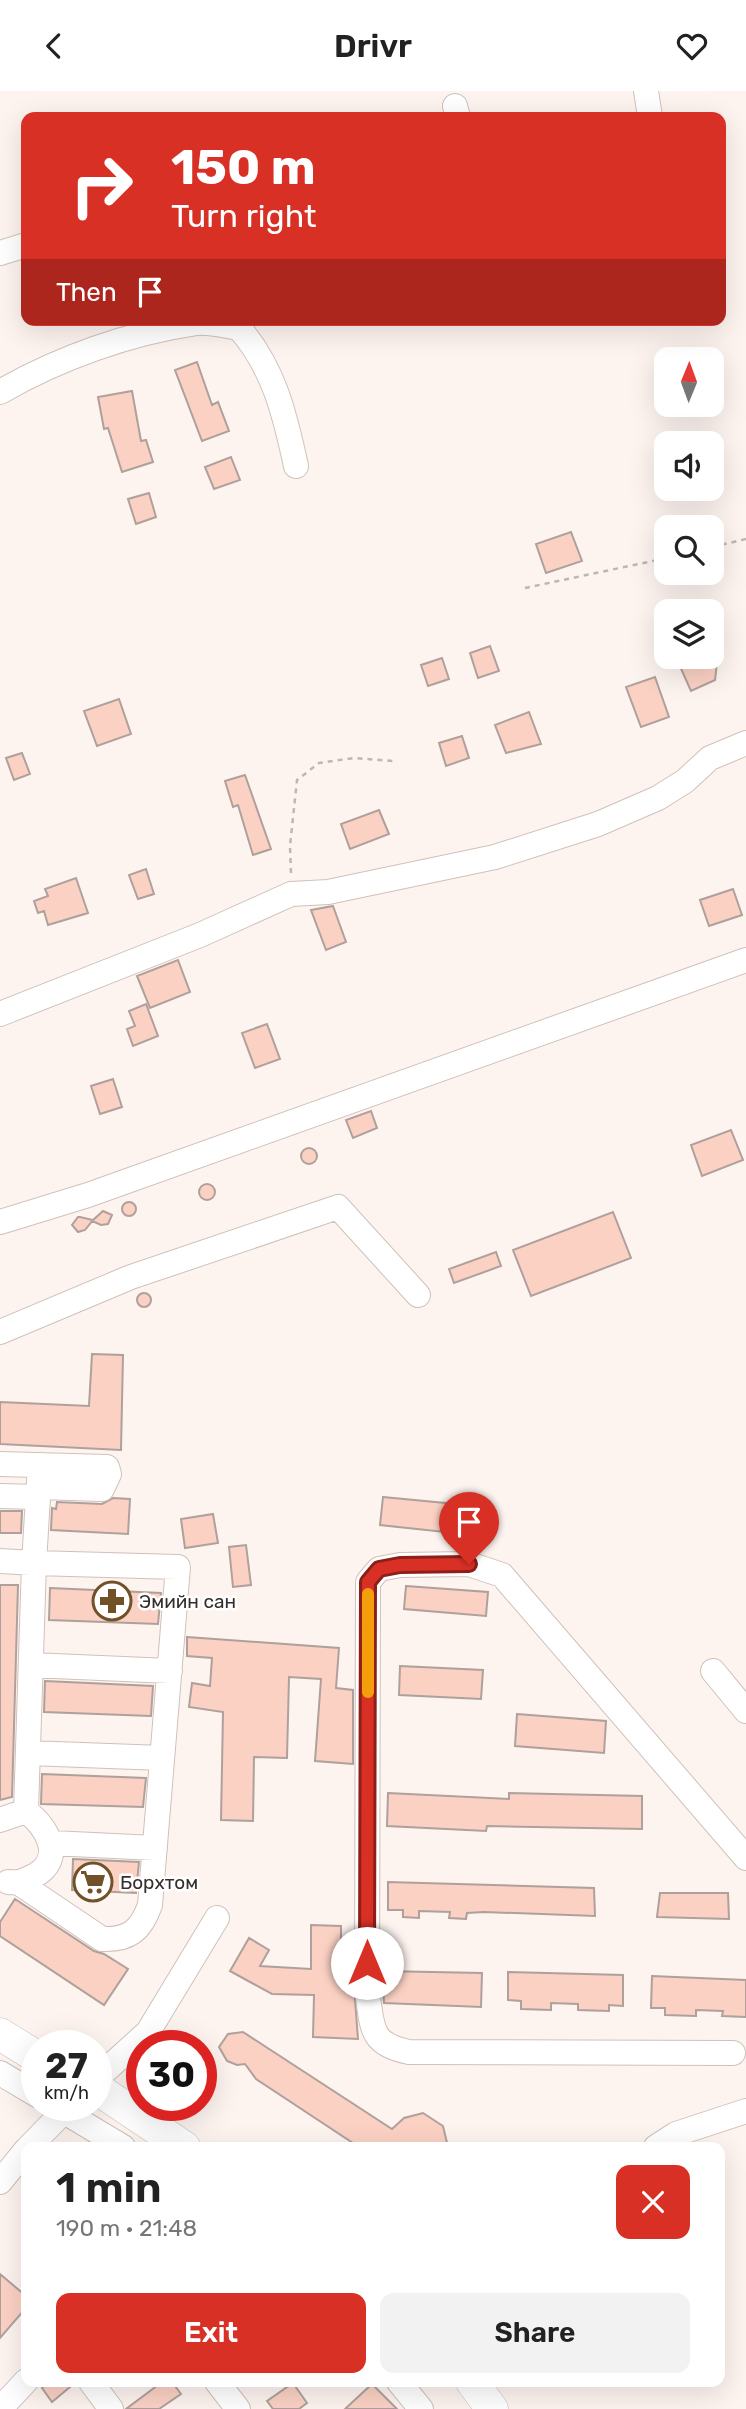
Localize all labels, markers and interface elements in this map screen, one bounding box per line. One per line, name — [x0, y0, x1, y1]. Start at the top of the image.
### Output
icon: back — [35, 27, 73, 65]
text: Drivr — [334, 27, 412, 65]
icon: heart — [673, 27, 711, 65]
text: 150 m — [171, 138, 316, 196]
icon: right — [56, 140, 147, 231]
text: Turn right — [171, 197, 316, 235]
icon: arrive — [131, 273, 169, 311]
text: Then — [56, 277, 117, 308]
north arrow — [654, 347, 724, 417]
map controls — [654, 347, 724, 669]
button: sound — [654, 431, 724, 501]
button: search — [654, 515, 724, 585]
button: layers — [654, 599, 724, 669]
pin — [439, 1492, 499, 1564]
icon: arrive — [450, 1503, 488, 1541]
pharmacy icon: Эмийн сан — [91, 1580, 133, 1622]
place label: Эмийн сан — [139, 1590, 236, 1613]
supermarket icon: Борхтом — [72, 1861, 114, 1903]
place label: Борхтом — [120, 1871, 198, 1894]
position arrow — [330, 1926, 404, 2000]
speed limit sign: 30 — [126, 2030, 217, 2121]
text: 27 — [45, 2045, 88, 2087]
text: km/h — [44, 2082, 89, 2104]
text: 1 min — [56, 2163, 162, 2213]
button: close — [616, 2165, 690, 2239]
text: 190 m · 21:48 — [56, 2214, 197, 2242]
button: Exit — [56, 2293, 366, 2373]
button: Share — [380, 2293, 690, 2373]

